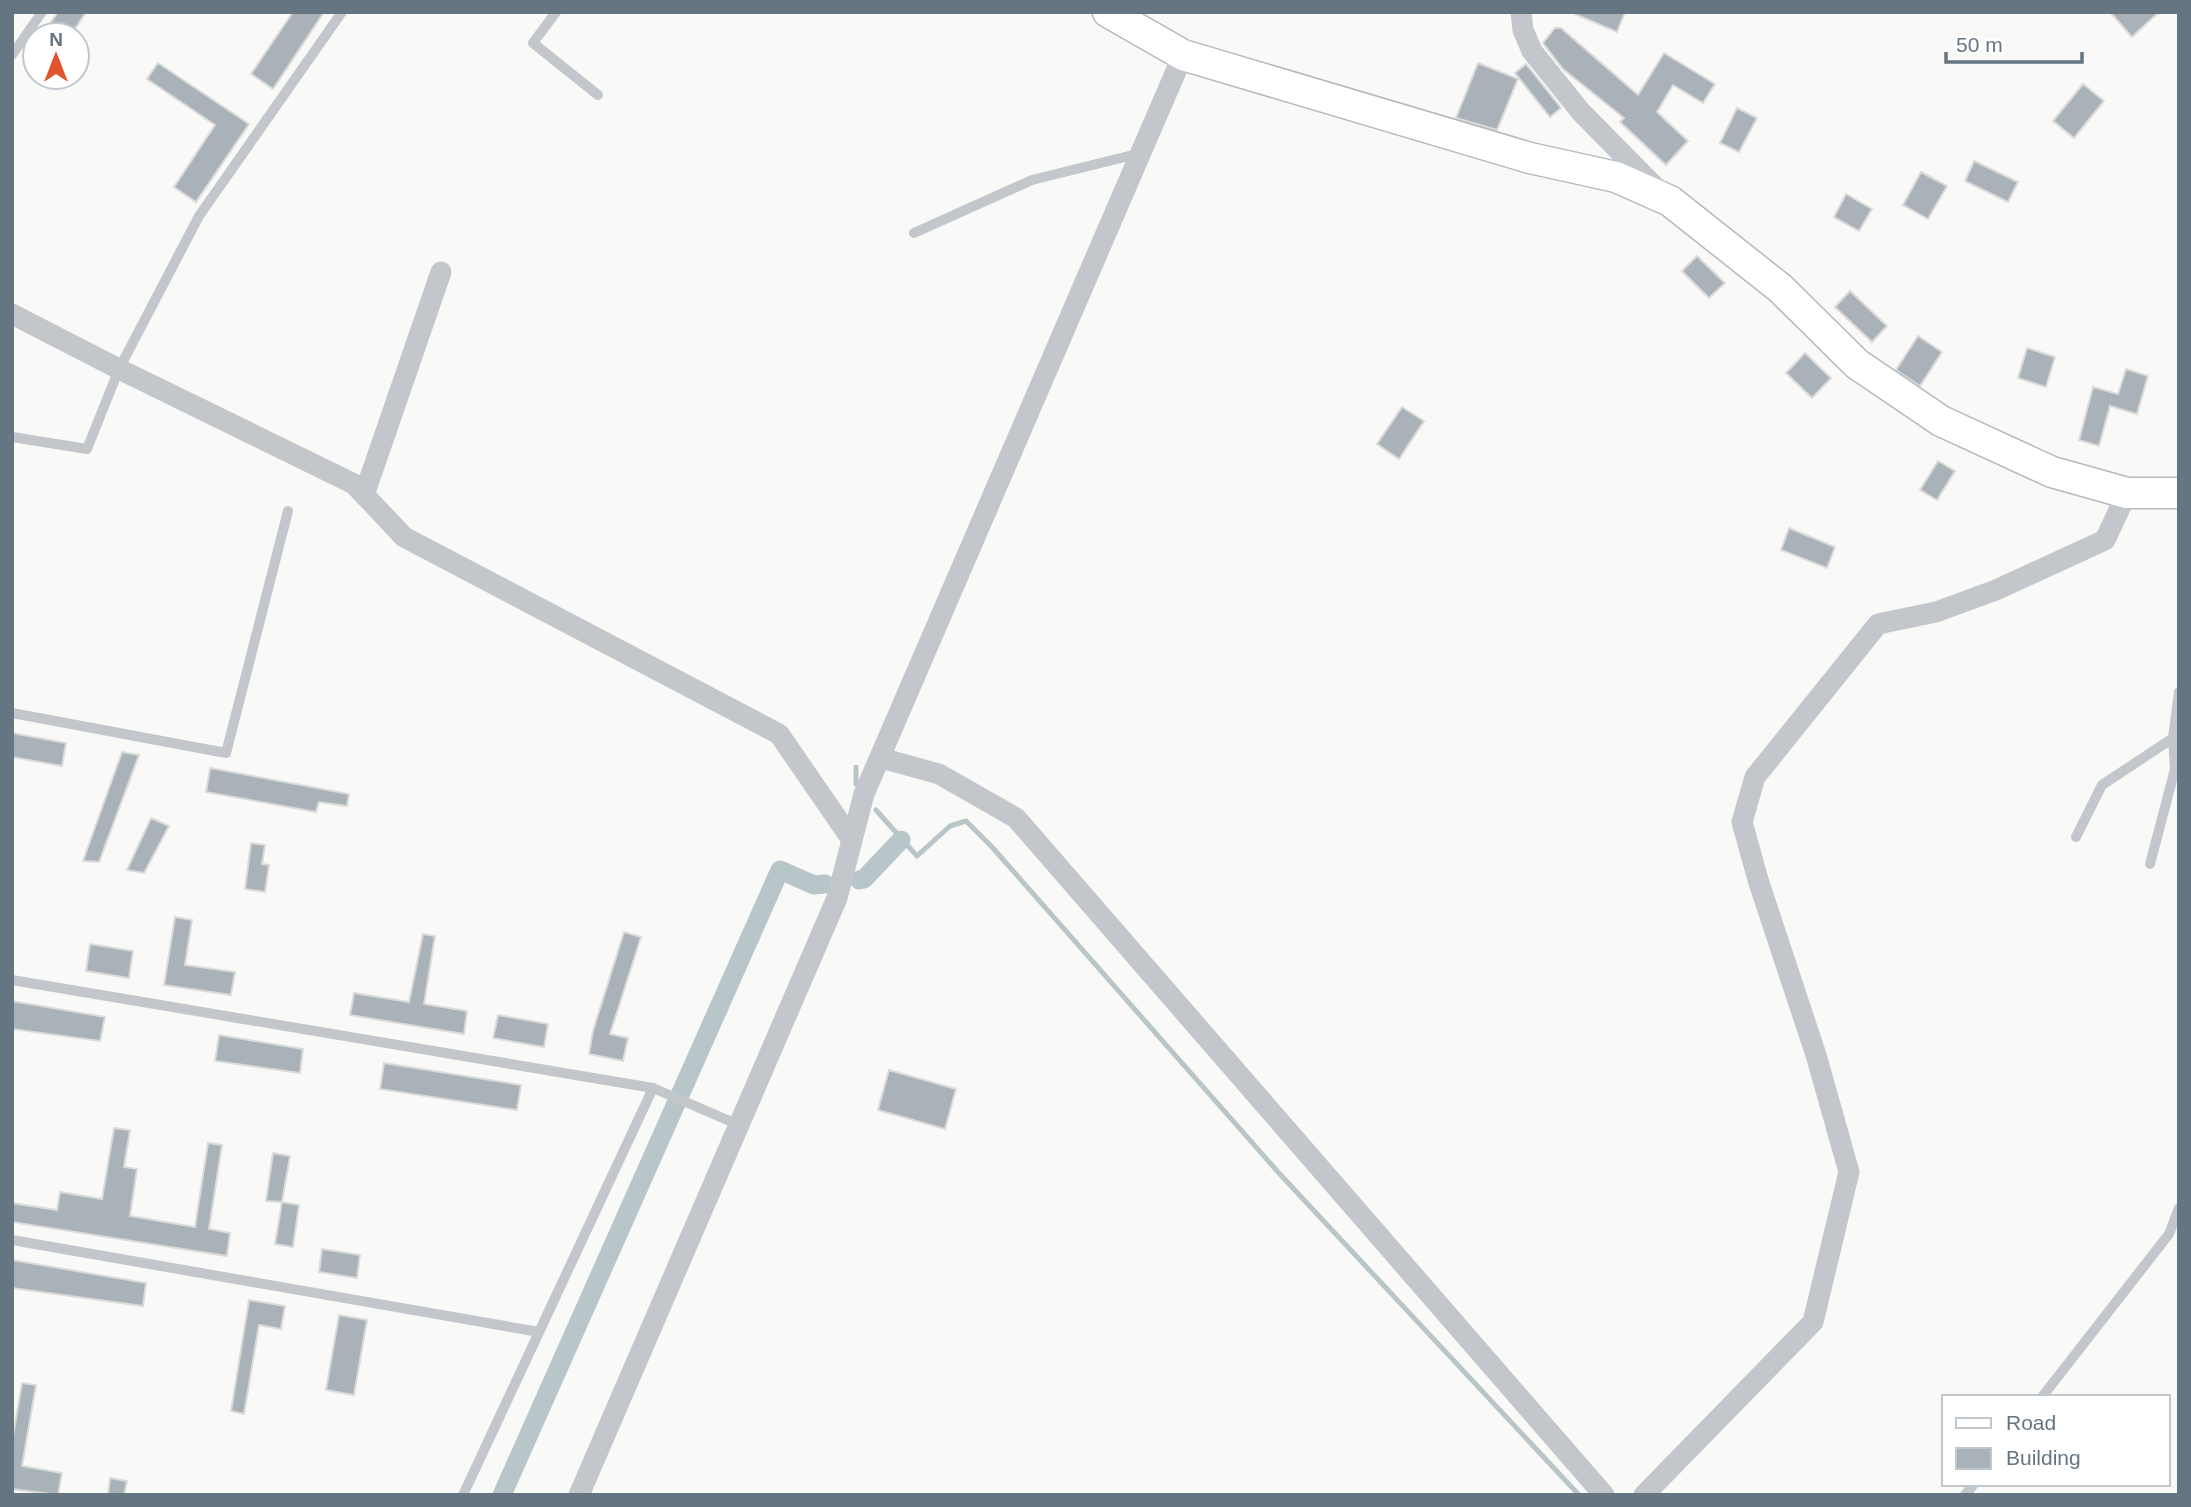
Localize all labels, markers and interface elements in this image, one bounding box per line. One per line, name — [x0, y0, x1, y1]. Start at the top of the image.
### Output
north arrow — [21, 21, 91, 91]
scale bar — [1946, 21, 2082, 65]
text: N — [49, 29, 63, 50]
text: 50 m — [1956, 33, 2003, 56]
legend — [1942, 1395, 2170, 1486]
text: Road — [2006, 1411, 2056, 1434]
text: Building — [2006, 1446, 2081, 1469]

